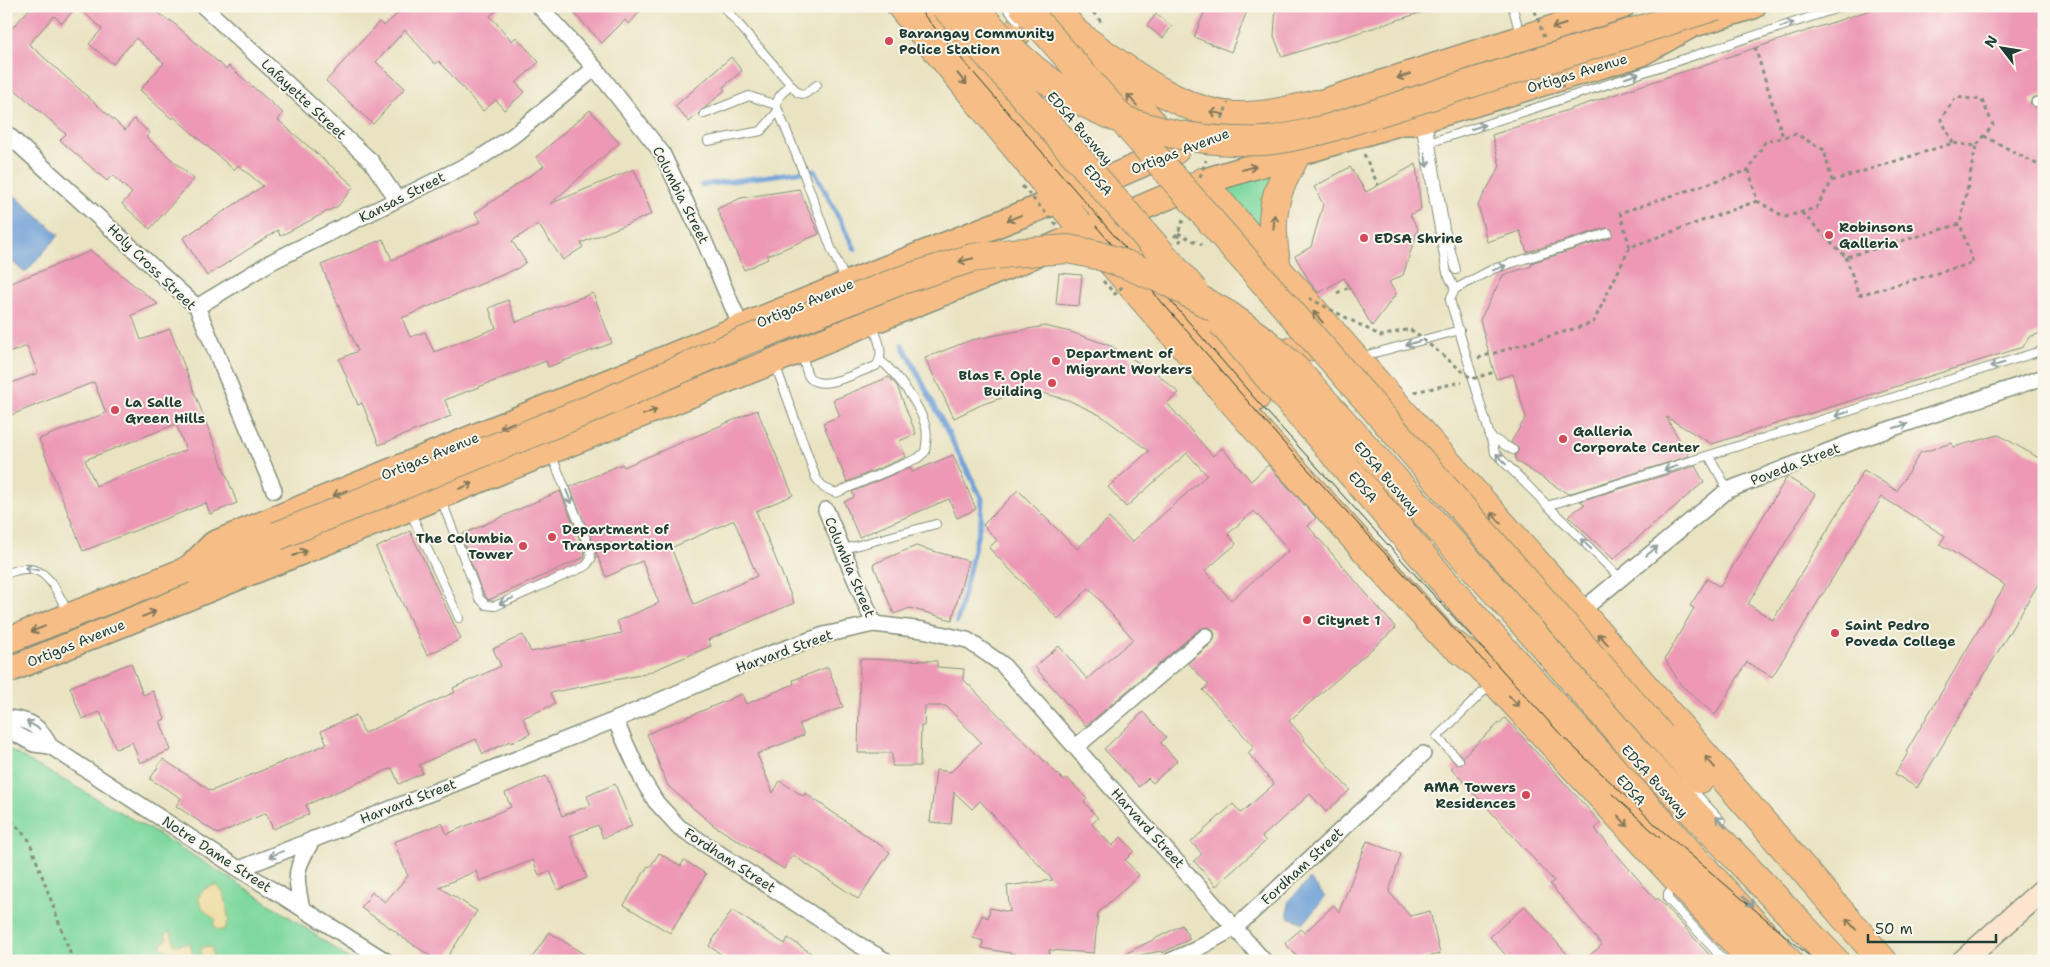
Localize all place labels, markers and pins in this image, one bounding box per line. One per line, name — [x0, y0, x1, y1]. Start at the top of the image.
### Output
place label: Barangay Community Police Station — [899, 24, 1055, 58]
marker: Barangay Community Police Station — [883, 35, 895, 47]
place label: Robinsons Galleria — [1839, 218, 1913, 252]
place label: EDSA Shrine — [1374, 229, 1463, 247]
marker: Robinsons Galleria — [1823, 229, 1835, 241]
marker: EDSA Shrine — [1358, 232, 1370, 244]
place label: Department of Migrant Workers — [1066, 344, 1192, 378]
marker: Department of Migrant Workers — [1050, 355, 1062, 367]
place label: Blas F. Ople Building — [959, 366, 1042, 400]
marker: Blas F. Ople Building — [1046, 377, 1058, 389]
place label: La Salle Green Hills — [125, 393, 205, 427]
marker: La Salle Green Hills — [109, 404, 121, 416]
place label: Galleria Corporate Center — [1573, 422, 1700, 456]
marker: Galleria Corporate Center — [1557, 433, 1569, 445]
place label: Department of Transportation — [562, 520, 673, 554]
place label: The Columbia Tower — [416, 529, 513, 563]
marker: Department of Transportation — [546, 531, 558, 543]
marker: The Columbia Tower — [517, 540, 529, 552]
place label: Citynet 1 — [1317, 611, 1381, 629]
marker: Citynet 1 — [1301, 614, 1313, 626]
place label: Saint Pedro Poveda College — [1845, 616, 1956, 650]
marker: Saint Pedro Poveda College — [1829, 627, 1841, 639]
place label: AMA Towers Residences — [1423, 778, 1516, 812]
marker: AMA Towers Residences — [1520, 789, 1532, 801]

